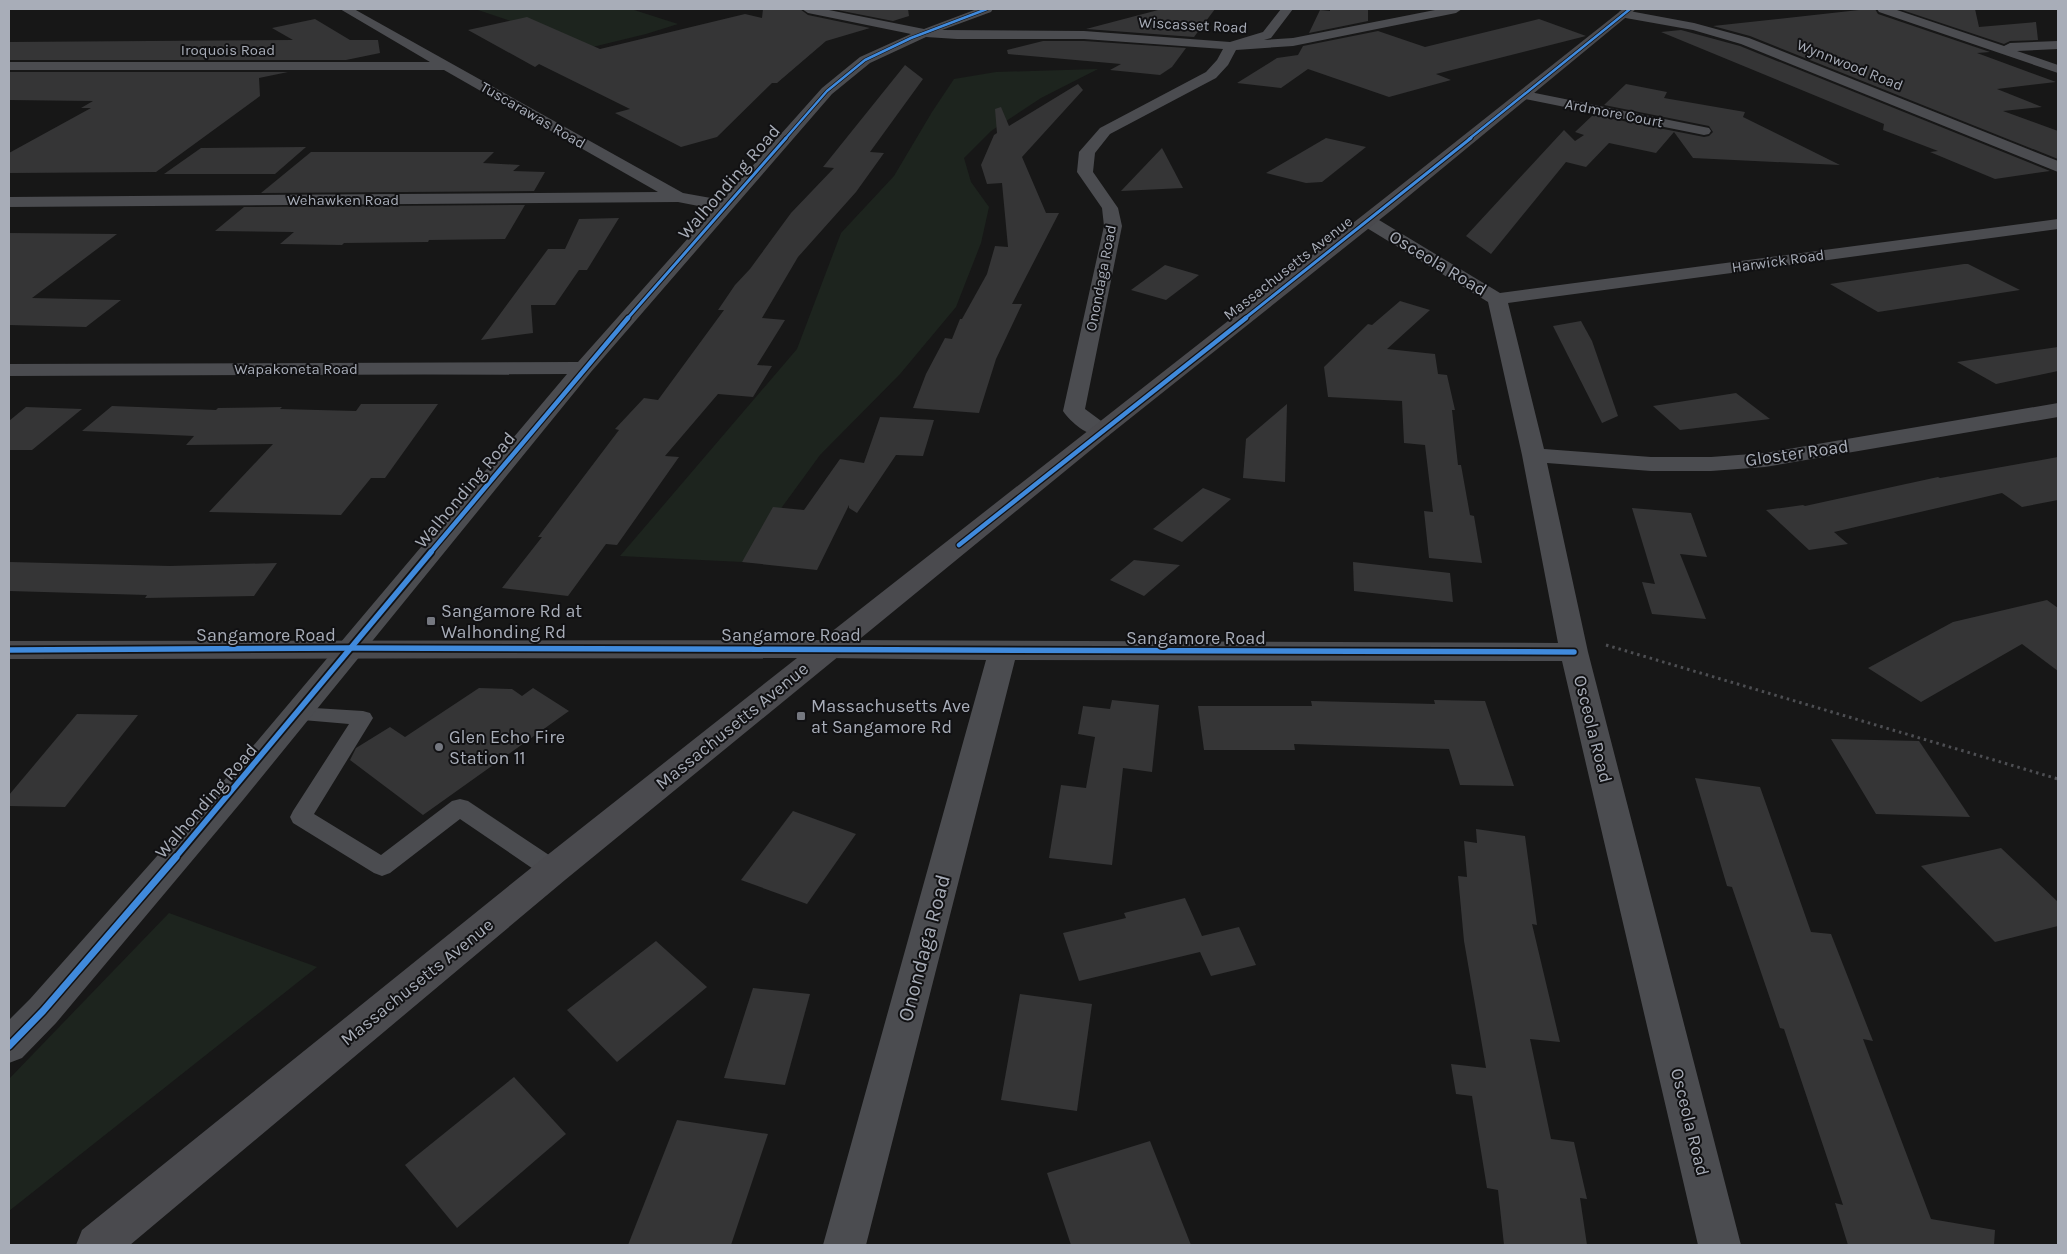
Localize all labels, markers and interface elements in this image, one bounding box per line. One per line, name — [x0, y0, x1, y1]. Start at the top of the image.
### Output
street label: Wiscasset Road — [1138, 13, 1248, 37]
street label: Wynnwood Road — [1794, 36, 1906, 94]
street label: Iroquois Road — [181, 41, 275, 59]
street label: Tuscarawas Road — [477, 78, 589, 152]
street label: Ardmore Court — [1564, 95, 1665, 131]
street label: Walhonding Road — [673, 120, 785, 244]
street label: Wehawken Road — [287, 191, 399, 209]
street label: Massachusetts Avenue — [1220, 212, 1356, 324]
street label: Onondaga Road — [1082, 223, 1120, 333]
street label: Osceola Road — [1385, 225, 1491, 301]
street label: Harwick Road — [1731, 246, 1825, 276]
street label: Wapakoneta Road — [234, 360, 358, 378]
street label: Walhonding Road — [410, 427, 520, 553]
street label: Gloster Road — [1744, 435, 1850, 471]
place label: Sangamore Rd at Walhonding Rd — [441, 600, 582, 643]
marker: Sangamore Rd at Walhonding Rd — [425, 615, 437, 627]
street label: Sangamore Road — [196, 624, 336, 646]
street label: Sangamore Road — [721, 624, 861, 646]
street label: Sangamore Road — [1126, 627, 1266, 649]
street label: Massachusetts Avenue — [651, 658, 813, 794]
street label: Osceola Road — [1569, 673, 1617, 785]
place label: Massachusetts Ave at Sangamore Rd — [811, 695, 970, 738]
marker: Massachusetts Ave at Sangamore Rd — [795, 710, 807, 722]
place label: Glen Echo Fire Station 11 — [449, 726, 565, 769]
street label: Walhonding Road — [150, 739, 262, 863]
marker: Glen Echo Fire Station 11 — [433, 741, 445, 753]
street label: Onondaga Road — [893, 872, 955, 1024]
street label: Massachusetts Avenue — [336, 914, 498, 1050]
street label: Osceola Road — [1666, 1066, 1714, 1178]

